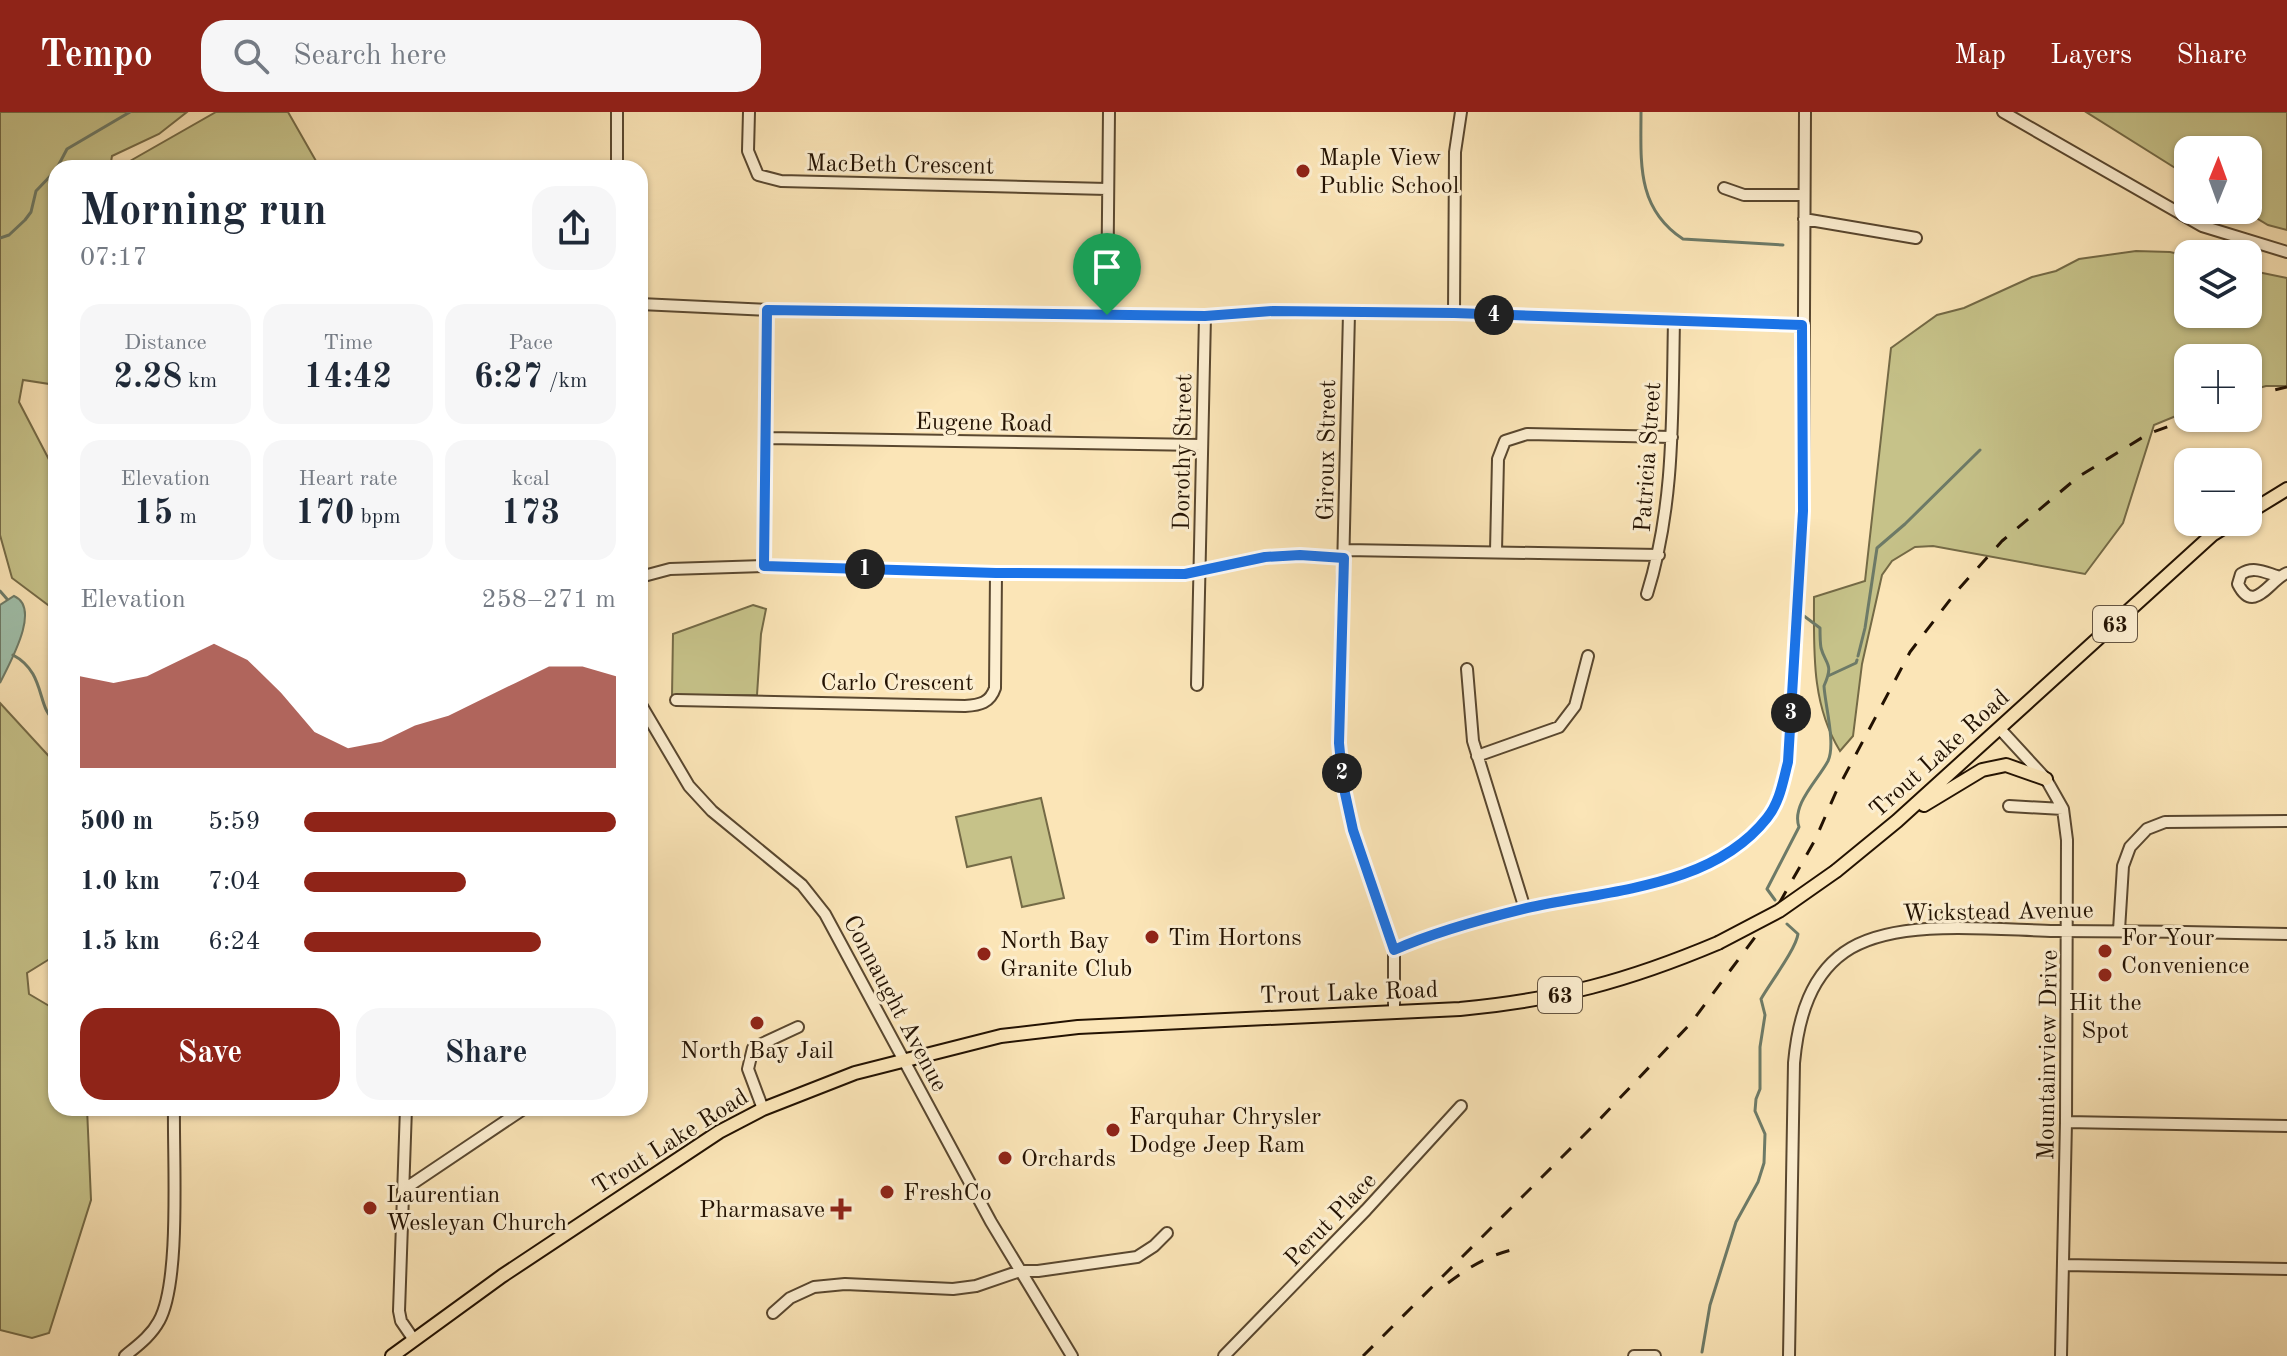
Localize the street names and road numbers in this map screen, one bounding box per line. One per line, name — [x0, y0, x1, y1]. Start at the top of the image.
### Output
street label: MacBeth Crescent — [806, 152, 994, 180]
street label: Dorothy Street — [1171, 373, 1197, 531]
street label: Giroux Street — [1315, 379, 1341, 521]
street label: Patricia Street — [1632, 381, 1666, 533]
street label: Eugene Road — [915, 411, 1053, 437]
road number: 63 — [2093, 606, 2137, 642]
street label: Carlo Crescent — [820, 672, 974, 696]
street label: Trout Lake Road — [1866, 686, 2015, 823]
street label: Wickstead Avenue — [1902, 899, 2094, 927]
street label: Connaught Avenue — [838, 912, 951, 1096]
street label: Mountainview Drive — [2035, 949, 2063, 1161]
road number: 63 — [1538, 977, 1582, 1013]
street label: Trout Lake Road — [1259, 979, 1439, 1009]
street label: Trout Lake Road — [589, 1085, 753, 1200]
street label: Perut Place — [1281, 1169, 1382, 1272]

